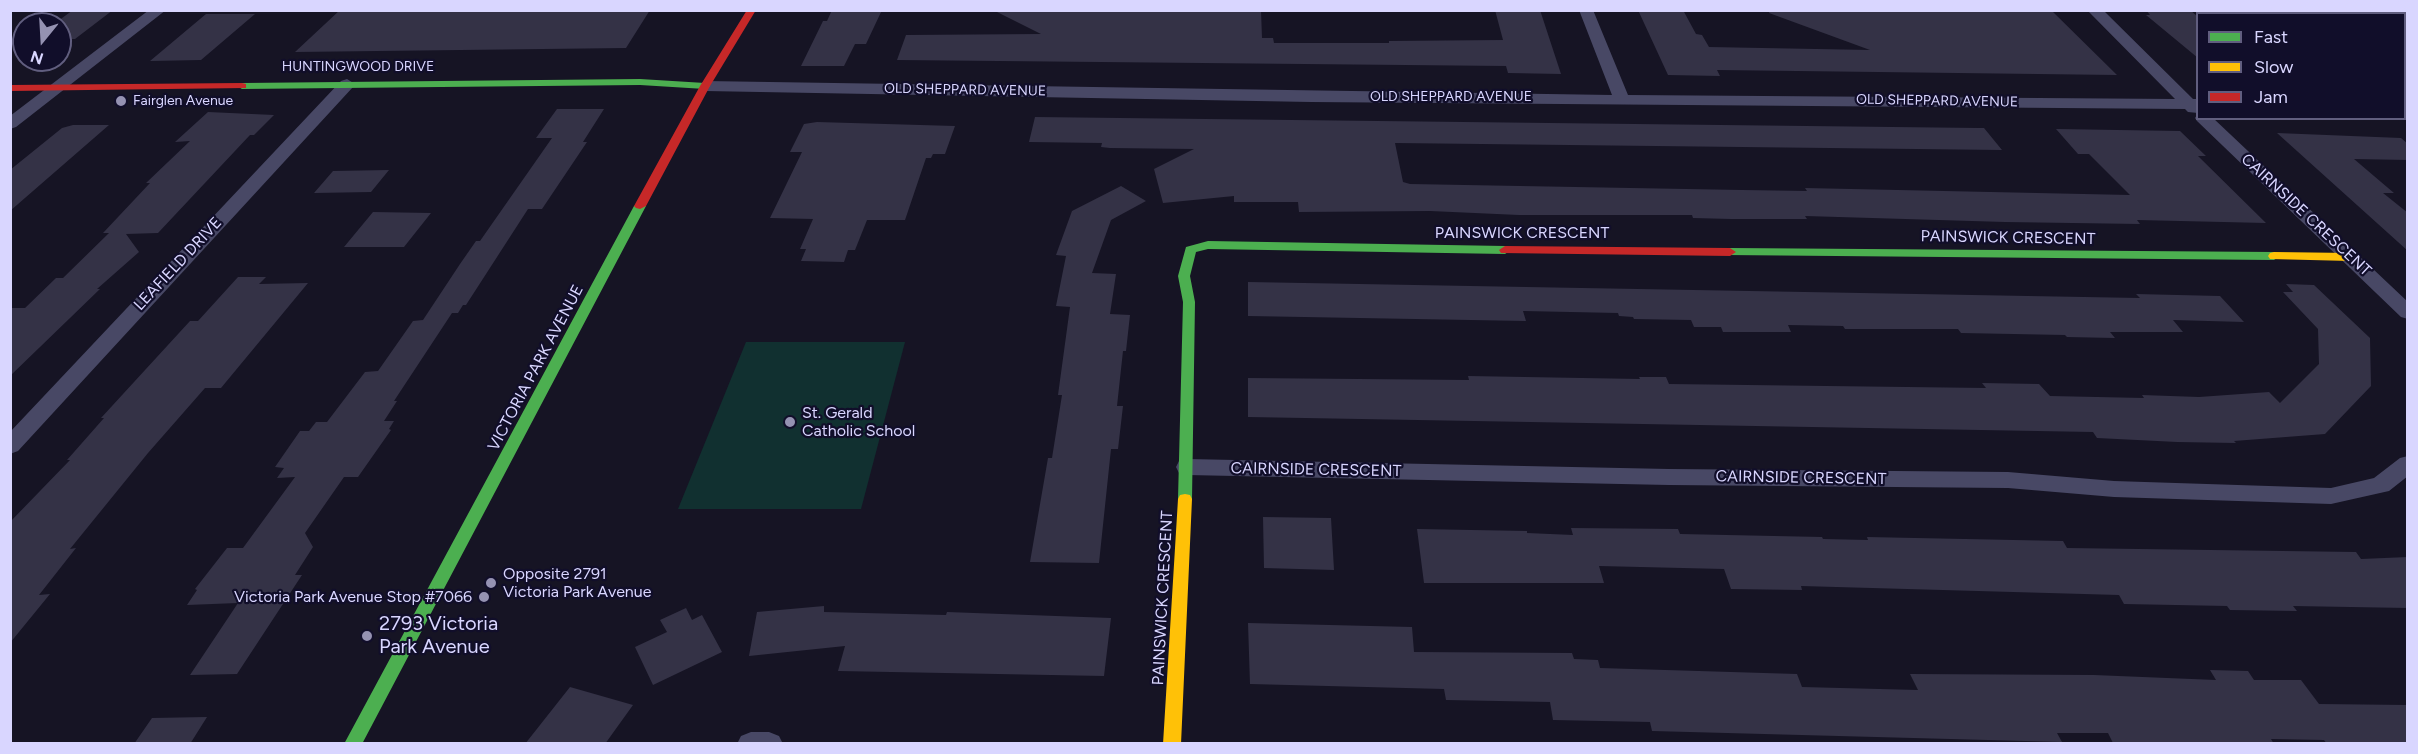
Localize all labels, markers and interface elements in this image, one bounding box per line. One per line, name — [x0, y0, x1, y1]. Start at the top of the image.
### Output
north arrow — [12, 12, 72, 72]
legend — [2196, 12, 2406, 120]
text: Fast — [2254, 26, 2288, 48]
text: N — [28, 47, 46, 69]
text: Slow — [2254, 56, 2293, 78]
street label: HUNTINGWOOD DRIVE — [282, 59, 434, 75]
street label: OLD SHEPPARD AVENUE — [884, 80, 1046, 100]
text: Jam — [2254, 86, 2288, 108]
street label: OLD SHEPPARD AVENUE — [1370, 89, 1532, 105]
street label: OLD SHEPPARD AVENUE — [1856, 91, 2018, 111]
place label: Fairglen Avenue — [133, 93, 233, 109]
marker: Fairglen Avenue — [114, 94, 128, 108]
street label: CAIRNSIDE CRESCENT — [2237, 150, 2375, 280]
street label: LEAFIELD DRIVE — [130, 213, 226, 315]
street label: PAINSWICK CRESCENT — [1435, 223, 1609, 243]
street label: PAINSWICK CRESCENT — [1921, 227, 2095, 249]
street label: VICTORIA PARK AVENUE — [484, 282, 588, 454]
place label: St. Gerald Catholic School — [802, 403, 915, 441]
marker: St. Gerald Catholic School — [783, 415, 797, 429]
street label: CAIRNSIDE CRESCENT — [1230, 459, 1402, 481]
street label: CAIRNSIDE CRESCENT — [1715, 467, 1887, 489]
street label: PAINSWICK CRESCENT — [1149, 510, 1177, 686]
place label: Opposite 2791 Victoria Park Avenue — [503, 564, 651, 602]
marker: Opposite 2791 Victoria Park Avenue — [484, 576, 498, 590]
place label: Victoria Park Avenue Stop #7066 — [234, 587, 472, 607]
marker: Victoria Park Avenue Stop #7066 — [477, 590, 491, 604]
place label: 2793 Victoria Park Avenue — [379, 612, 498, 659]
marker: 2793 Victoria Park Avenue — [360, 629, 374, 643]

